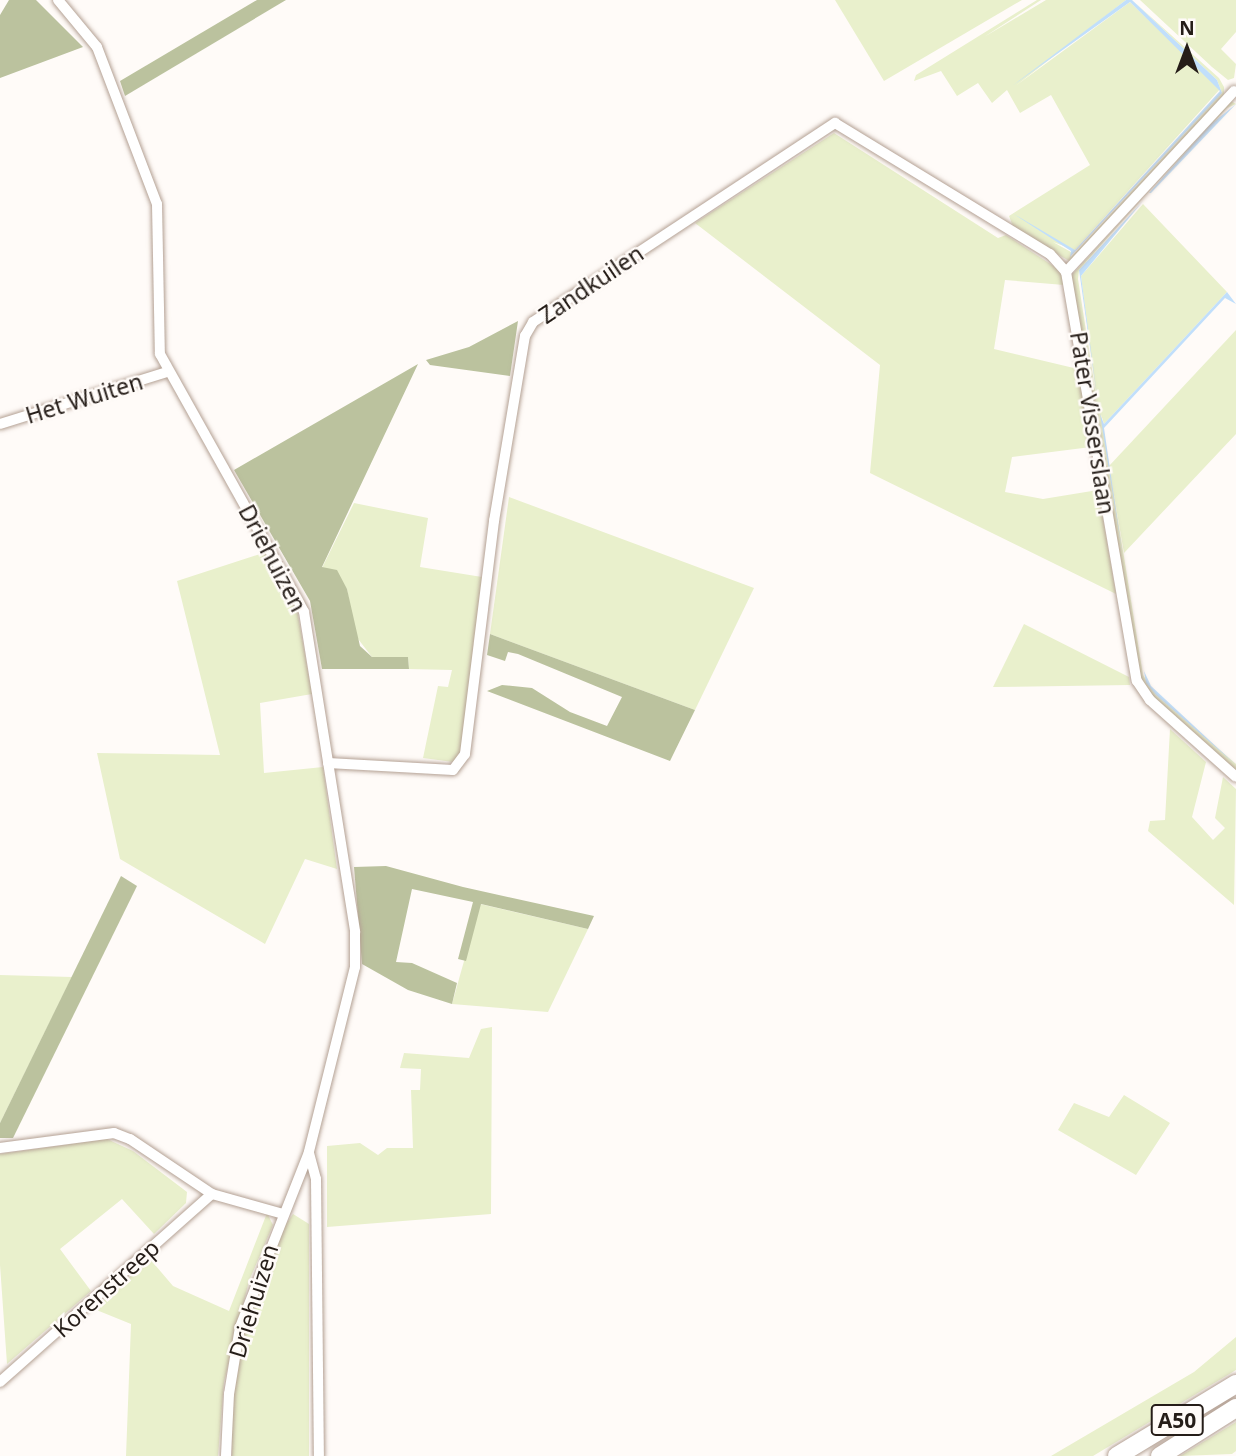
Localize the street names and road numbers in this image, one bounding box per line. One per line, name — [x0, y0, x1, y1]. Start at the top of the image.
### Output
street label: Zandkuilen — [534, 239, 648, 329]
street label: Pater Visserslaan — [1065, 330, 1121, 516]
street label: Het Wuiten — [22, 367, 146, 429]
street label: Driehuizen — [233, 500, 313, 616]
street label: Korenstreep — [47, 1233, 165, 1343]
street label: Driehuizen — [223, 1241, 283, 1361]
road number: A50 — [1149, 1402, 1205, 1438]

